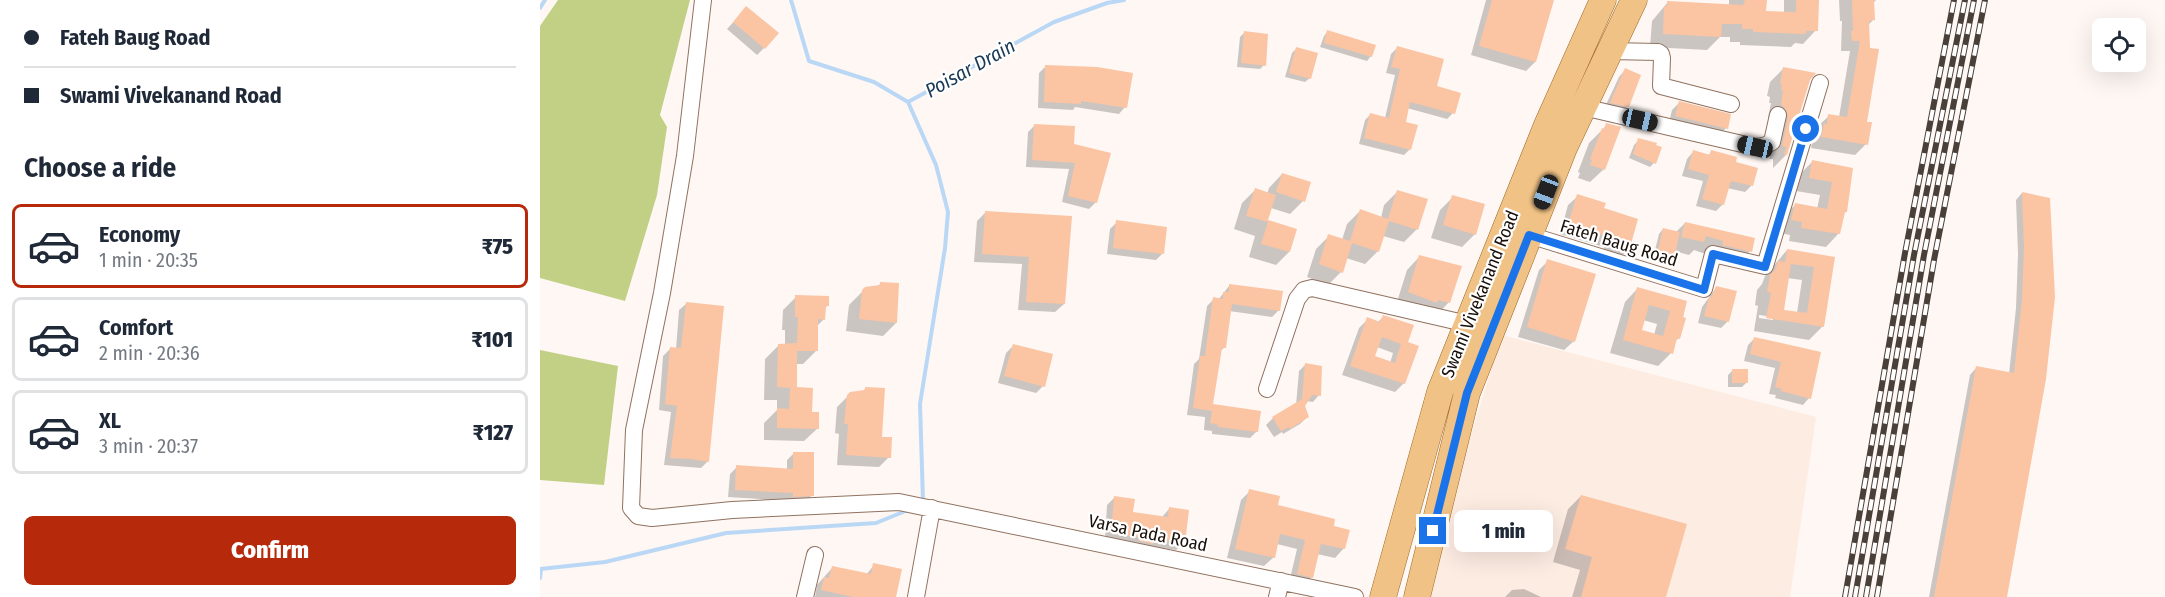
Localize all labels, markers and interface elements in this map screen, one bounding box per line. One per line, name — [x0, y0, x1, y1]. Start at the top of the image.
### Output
map controls — [2092, 18, 2146, 72]
button: locate — [2092, 18, 2146, 72]
text: Fateh Baug Road — [60, 24, 211, 51]
water label: Poisar Drain — [921, 33, 1019, 103]
text: Swami Vivekanand Road — [60, 82, 282, 109]
car — [1620, 107, 1660, 133]
route start — [1792, 115, 1819, 142]
car — [1735, 134, 1775, 160]
text: Choose a ride — [24, 152, 176, 184]
car — [1531, 172, 1561, 212]
street label: Swami Vivekanand Road — [1436, 207, 1524, 381]
street label: Fateh Baug Road — [1557, 215, 1681, 271]
icon: car — [27, 219, 81, 273]
text: Economy — [99, 221, 180, 248]
text: ₹75 — [482, 233, 513, 260]
text: 1 min · 20:35 — [99, 248, 198, 272]
icon: car — [27, 312, 81, 366]
text: Comfort — [99, 314, 173, 341]
text: ₹101 — [471, 326, 513, 353]
text: 2 min · 20:36 — [99, 341, 200, 365]
icon: car — [27, 405, 81, 459]
text: XL — [99, 407, 121, 434]
text: ₹127 — [473, 419, 513, 446]
text: 3 min · 20:37 — [99, 434, 198, 458]
street label: Varsa Pada Road — [1086, 510, 1210, 556]
callout: 1 min — [1454, 510, 1553, 552]
button: Confirm — [24, 516, 516, 585]
route end — [1419, 517, 1446, 544]
text: 1 min — [1482, 519, 1525, 543]

